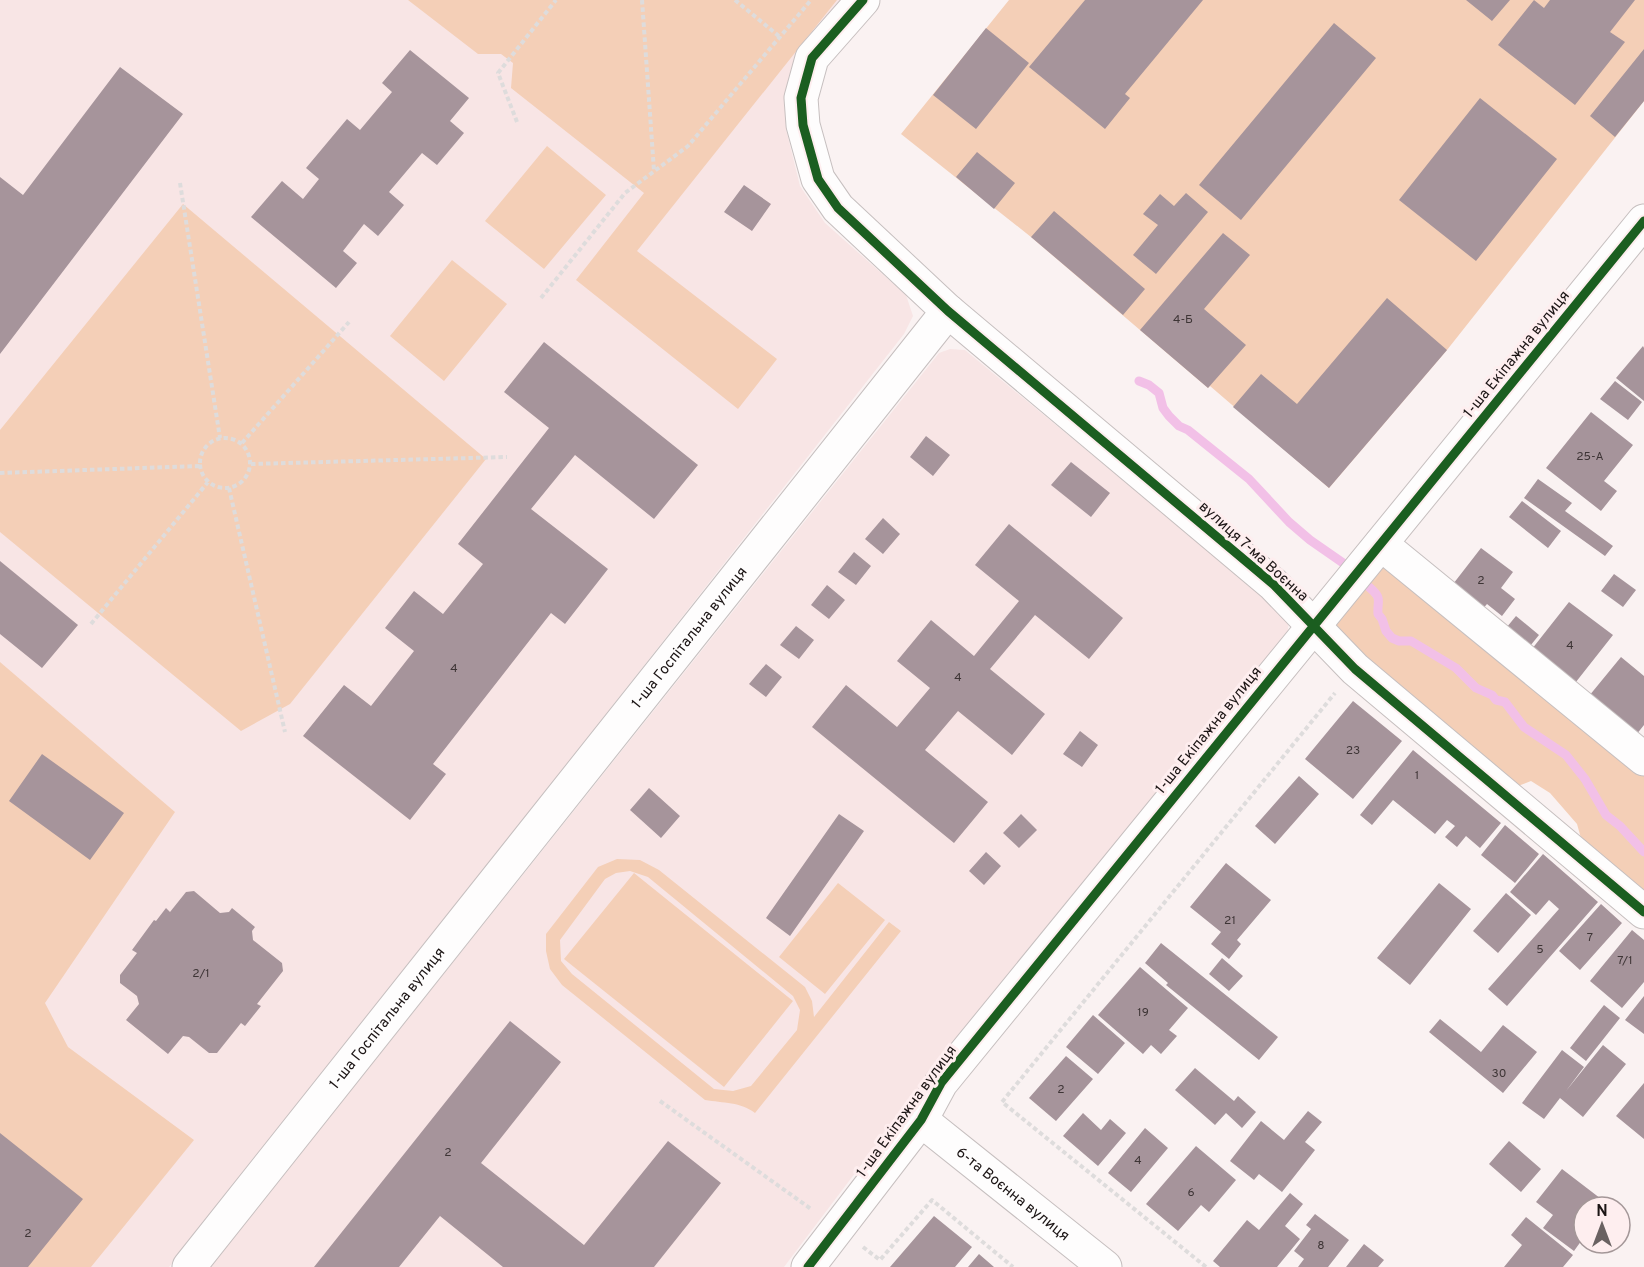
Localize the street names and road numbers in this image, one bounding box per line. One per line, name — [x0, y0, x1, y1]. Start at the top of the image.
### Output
street label: 1-ша Екіпажна вулиця — [1460, 287, 1575, 423]
street label: вулиця 7-ма Воєнна — [1194, 498, 1312, 606]
street label: 1-ша Госпітальна вулиця — [628, 563, 752, 713]
street label: 1-ша Екіпажна вулиця — [1152, 663, 1267, 799]
street label: 1-ша Госпітальна вулиця — [326, 944, 450, 1094]
street label: 1-ша Екіпажна вулиця — [853, 1042, 962, 1182]
street label: 6-та Воєнна вулиця — [952, 1144, 1073, 1246]

